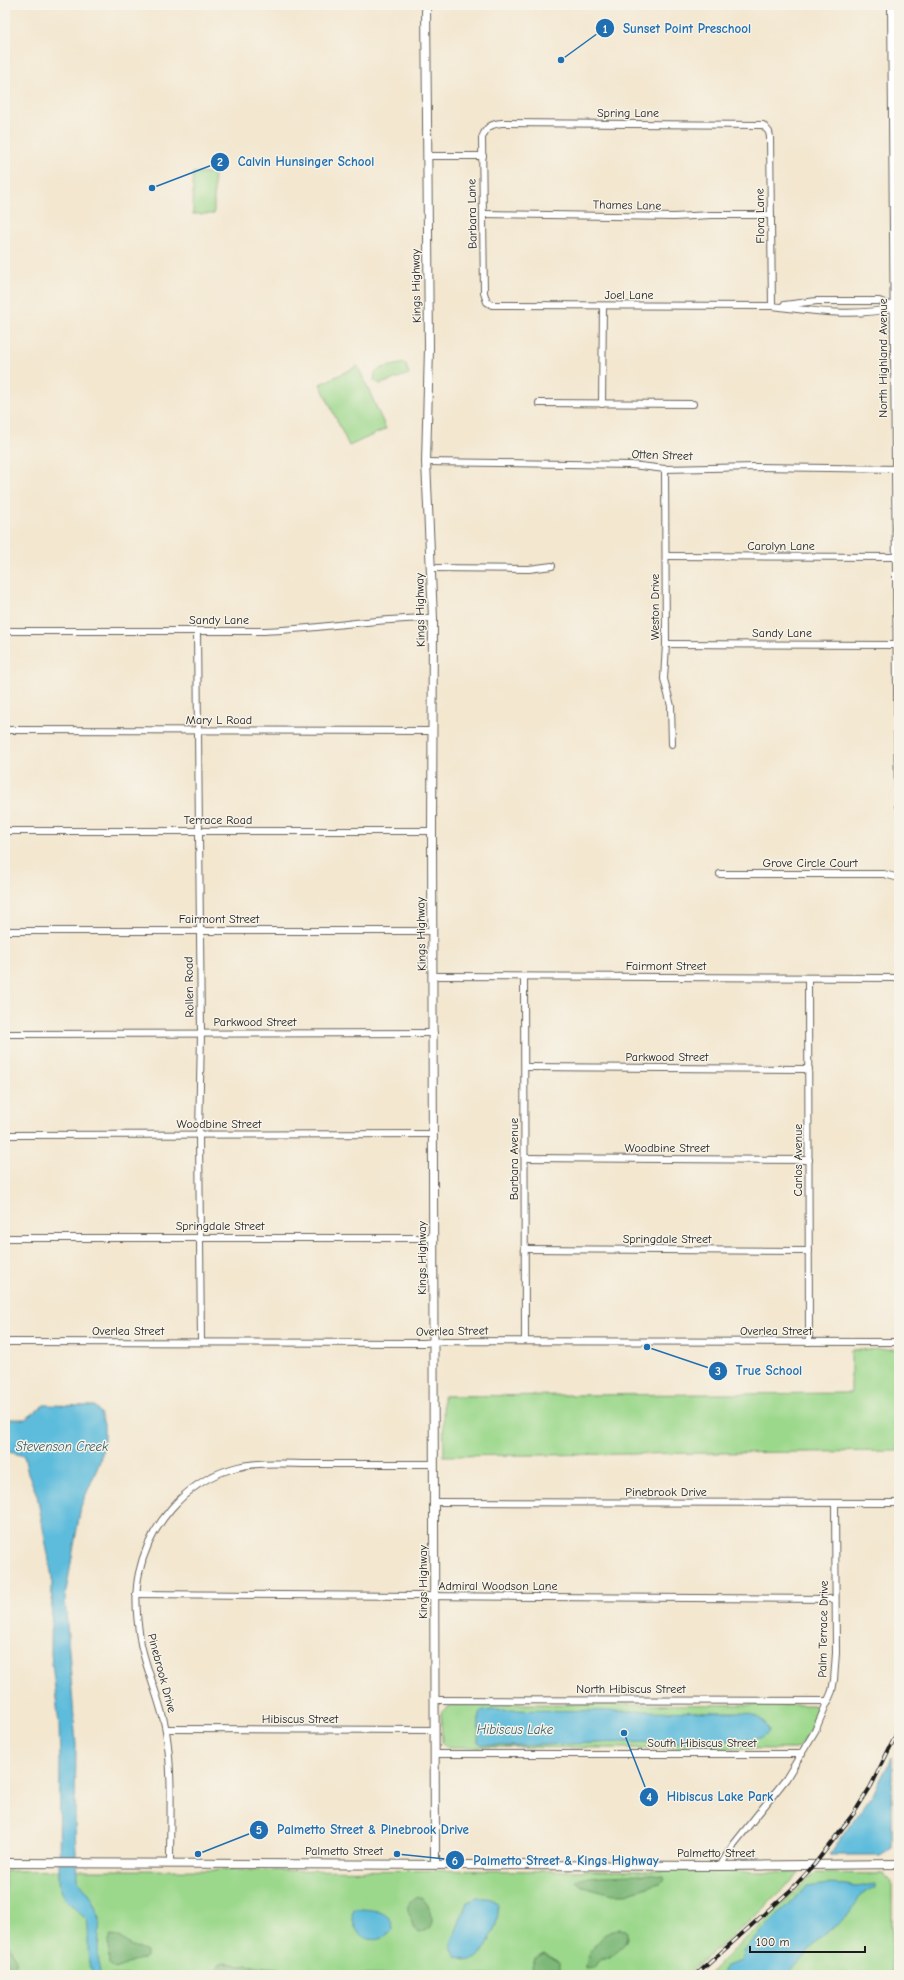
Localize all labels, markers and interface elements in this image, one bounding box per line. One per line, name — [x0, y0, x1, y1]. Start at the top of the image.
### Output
callout: Sunset Point Preschool — [595, 16, 759, 41]
text: Sunset Point Preschool — [623, 21, 751, 36]
text: 1 — [603, 22, 608, 36]
street label: Spring Lane — [597, 106, 659, 120]
callout: Calvin Hunsinger School — [210, 149, 382, 174]
text: Calvin Hunsinger School — [238, 154, 374, 169]
text: 2 — [217, 155, 223, 169]
street label: Barbara Lane — [464, 179, 480, 249]
street label: Flora Lane — [753, 188, 767, 244]
street label: Thames Lane — [593, 197, 661, 213]
street label: Kings Highway — [408, 248, 424, 323]
street label: Joel Lane — [604, 288, 654, 302]
street label: North Highland Avenue — [876, 298, 890, 418]
street label: Otten Street — [631, 447, 693, 463]
street label: Carolyn Lane — [747, 539, 815, 553]
street label: Kings Highway — [412, 572, 428, 647]
street label: Weston Drive — [648, 574, 662, 640]
street label: Sandy Lane — [189, 613, 249, 627]
street label: Sandy Lane — [752, 626, 812, 640]
street label: Mary L Road — [186, 713, 252, 727]
street label: Terrace Road — [184, 813, 252, 827]
street label: Grove Circle Court — [762, 856, 858, 870]
street label: Kings Highway — [413, 896, 429, 971]
street label: Fairmont Street — [179, 912, 260, 926]
street label: Rollen Road — [181, 956, 197, 1018]
street label: Fairmont Street — [626, 959, 707, 973]
street label: Parkwood Street — [213, 1015, 297, 1029]
street label: Parkwood Street — [625, 1050, 709, 1064]
street label: Woodbine Street — [177, 1117, 262, 1131]
street label: Barbara Avenue — [507, 1118, 521, 1200]
street label: Carlos Avenue — [791, 1124, 805, 1196]
street label: Woodbine Street — [625, 1141, 710, 1155]
street label: Springdale Street — [176, 1219, 265, 1233]
street label: Kings Highway — [415, 1220, 429, 1295]
street label: Springdale Street — [623, 1232, 712, 1246]
street label: Overlea Street — [416, 1323, 489, 1339]
street label: Overlea Street — [92, 1324, 165, 1338]
street label: Overlea Street — [740, 1324, 813, 1338]
callout: True School — [708, 1358, 811, 1383]
text: True School — [736, 1363, 802, 1378]
text: 3 — [715, 1364, 721, 1378]
water label: Stevenson Creek — [16, 1439, 109, 1454]
street label: Pinebrook Drive — [625, 1485, 707, 1499]
street label: Kings Highway — [416, 1544, 430, 1619]
street label: Admiral Woodson Lane — [439, 1579, 557, 1593]
street label: Palm Terrace Drive — [815, 1580, 831, 1678]
street label: Pinebrook Drive — [145, 1632, 179, 1714]
street label: North Hibiscus Street — [576, 1682, 686, 1696]
street label: Hibiscus Street — [262, 1712, 339, 1726]
water label: Hibiscus Lake — [477, 1722, 554, 1737]
street label: South Hibiscus Street — [647, 1736, 757, 1750]
callout: Hibiscus Lake Park — [639, 1784, 781, 1809]
text: Hibiscus Lake Park — [667, 1789, 774, 1804]
text: 4 — [646, 1790, 652, 1804]
callout: Palmetto Street & Pinebrook Drive — [249, 1817, 477, 1842]
text: Palmetto Street & Pinebrook Drive — [277, 1822, 470, 1837]
text: 5 — [256, 1823, 262, 1837]
street label: Palmetto Street — [305, 1844, 384, 1858]
street label: Palmetto Street — [677, 1846, 756, 1860]
callout: Palmetto Street & Kings Highway — [445, 1848, 666, 1873]
text: Palmetto Street & Kings Highway — [473, 1853, 659, 1868]
text: 6 — [452, 1854, 458, 1868]
scale bar — [750, 1928, 865, 1954]
text: 100 m — [756, 1935, 789, 1949]

